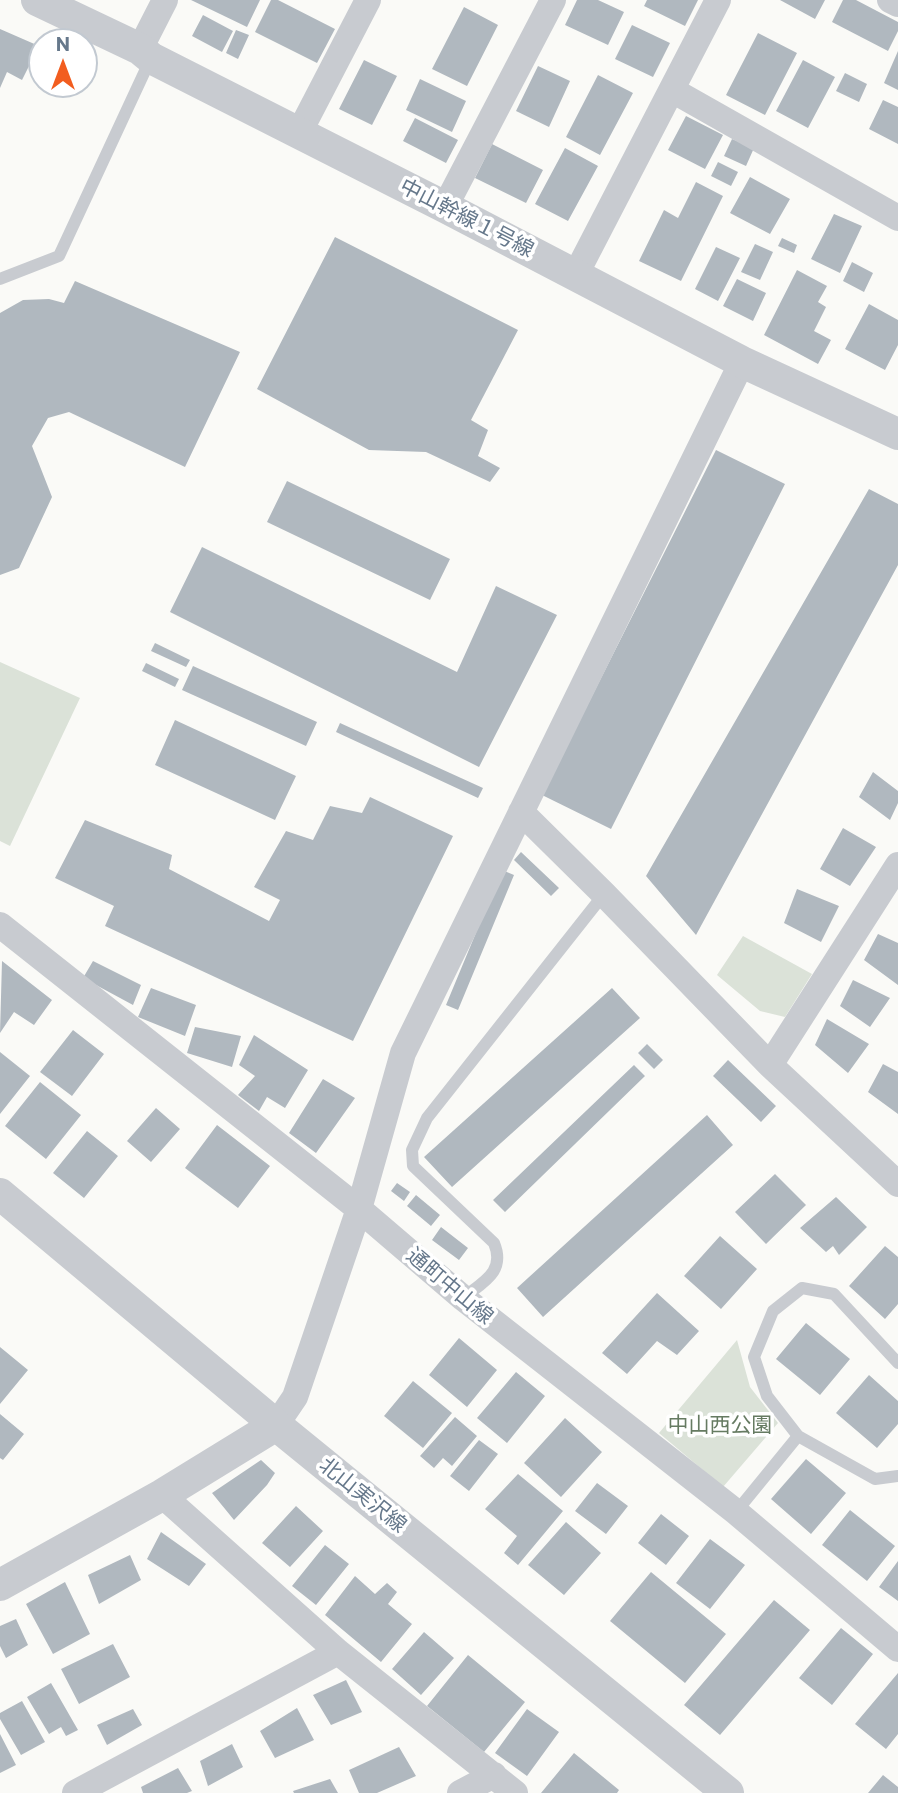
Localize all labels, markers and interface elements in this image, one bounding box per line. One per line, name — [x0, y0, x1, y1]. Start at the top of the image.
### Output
north arrow — [28, 28, 98, 98]
text: N — [56, 32, 70, 55]
street label: 中山幹線１号線 — [396, 173, 538, 263]
street label: 通町中山線 — [402, 1243, 498, 1329]
park label: 中山西公園 — [668, 1412, 772, 1438]
street label: 北山実沢線 — [314, 1452, 412, 1538]

